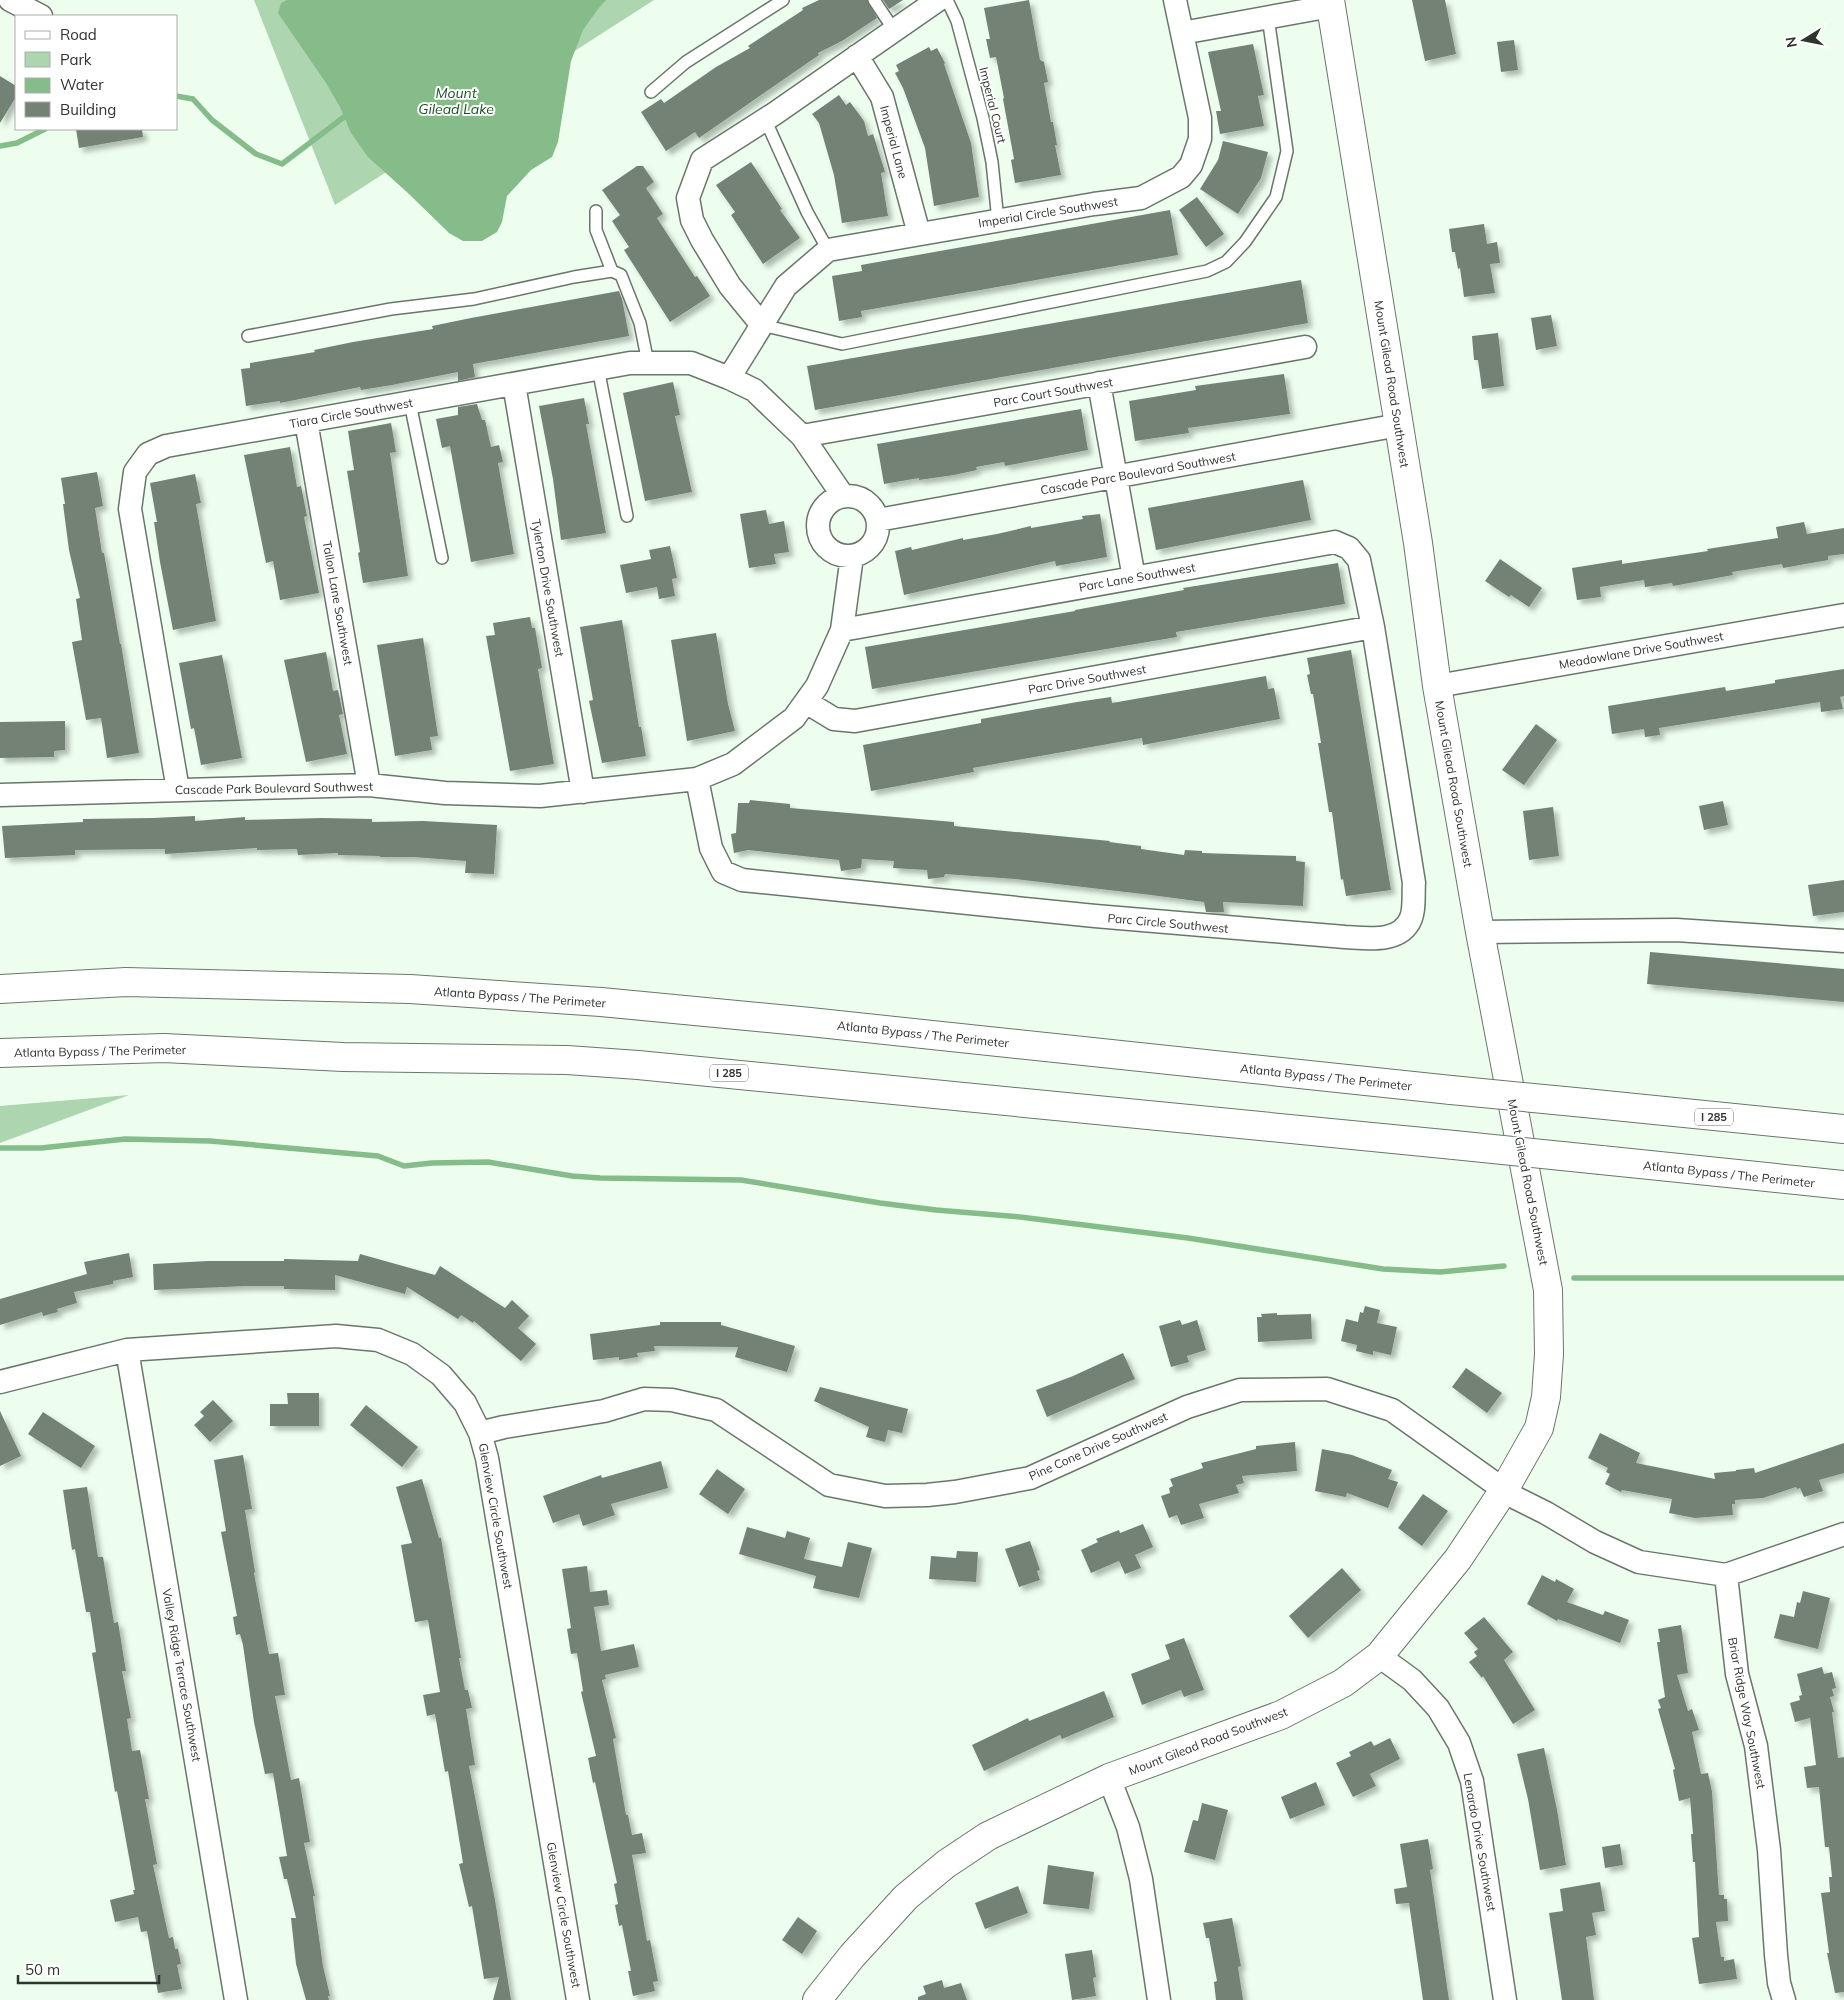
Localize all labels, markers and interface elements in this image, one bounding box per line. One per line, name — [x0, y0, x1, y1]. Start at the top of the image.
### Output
legend — [15, 15, 178, 130]
north arrow — [1779, 15, 1829, 65]
text: Road — [60, 25, 97, 44]
text: N — [1781, 35, 1801, 49]
text: Park — [60, 50, 92, 69]
street label: Imperial Court — [976, 65, 1010, 145]
text: Water — [60, 75, 104, 94]
water label: Mount Gilead Lake — [418, 84, 494, 118]
text: Building — [60, 100, 116, 119]
street label: Imperial Lane — [877, 104, 911, 180]
street label: Imperial Circle Southwest — [977, 194, 1119, 230]
street label: Mount Gilead Road Southwest — [1371, 299, 1413, 469]
street label: Parc Court Southwest — [992, 374, 1114, 410]
street label: Tiara Circle Southwest — [288, 395, 414, 431]
street label: Cascade Parc Boulevard Southwest — [1039, 448, 1237, 498]
street label: Tylerton Drive Southwest — [528, 518, 568, 658]
street label: Tallon Lane Southwest — [320, 540, 356, 666]
street label: Parc Lane Southwest — [1078, 559, 1196, 595]
street label: Meadowlane Drive Southwest — [1558, 628, 1724, 672]
street label: Parc Drive Southwest — [1027, 661, 1147, 697]
street label: Mount Gilead Road Southwest — [1432, 700, 1476, 868]
street label: Cascade Park Boulevard Southwest — [175, 779, 373, 797]
street label: Parc Circle Southwest — [1107, 910, 1229, 936]
street label: Atlanta Bypass / The Perimeter — [434, 984, 607, 1011]
street label: Atlanta Bypass / The Perimeter — [837, 1018, 1010, 1051]
street label: Atlanta Bypass / The Perimeter — [14, 1042, 187, 1060]
street label: Atlanta Bypass / The Perimeter — [1240, 1061, 1413, 1094]
road number: I 285 — [710, 1064, 748, 1082]
street label: Mount Gilead Road Southwest — [1505, 1098, 1551, 1266]
road number: I 285 — [1695, 1108, 1733, 1126]
street label: Atlanta Bypass / The Perimeter — [1643, 1158, 1816, 1191]
street label: Pine Cone Drive Southwest — [1026, 1409, 1170, 1483]
street label: Glenview Circle Southwest — [476, 1442, 516, 1590]
street label: Valley Ridge Terrace Southwest — [159, 1587, 205, 1763]
street label: Briar Ridge Way Southwest — [1725, 1636, 1769, 1790]
street label: Mount Gilead Road Southwest — [1126, 1704, 1290, 1778]
street label: Lenardo Drive Southwest — [1460, 1772, 1500, 1912]
street label: Glenview Circle Southwest — [544, 1841, 584, 1989]
scale bar — [18, 1952, 159, 1984]
text: 50 m — [25, 1960, 60, 1979]

